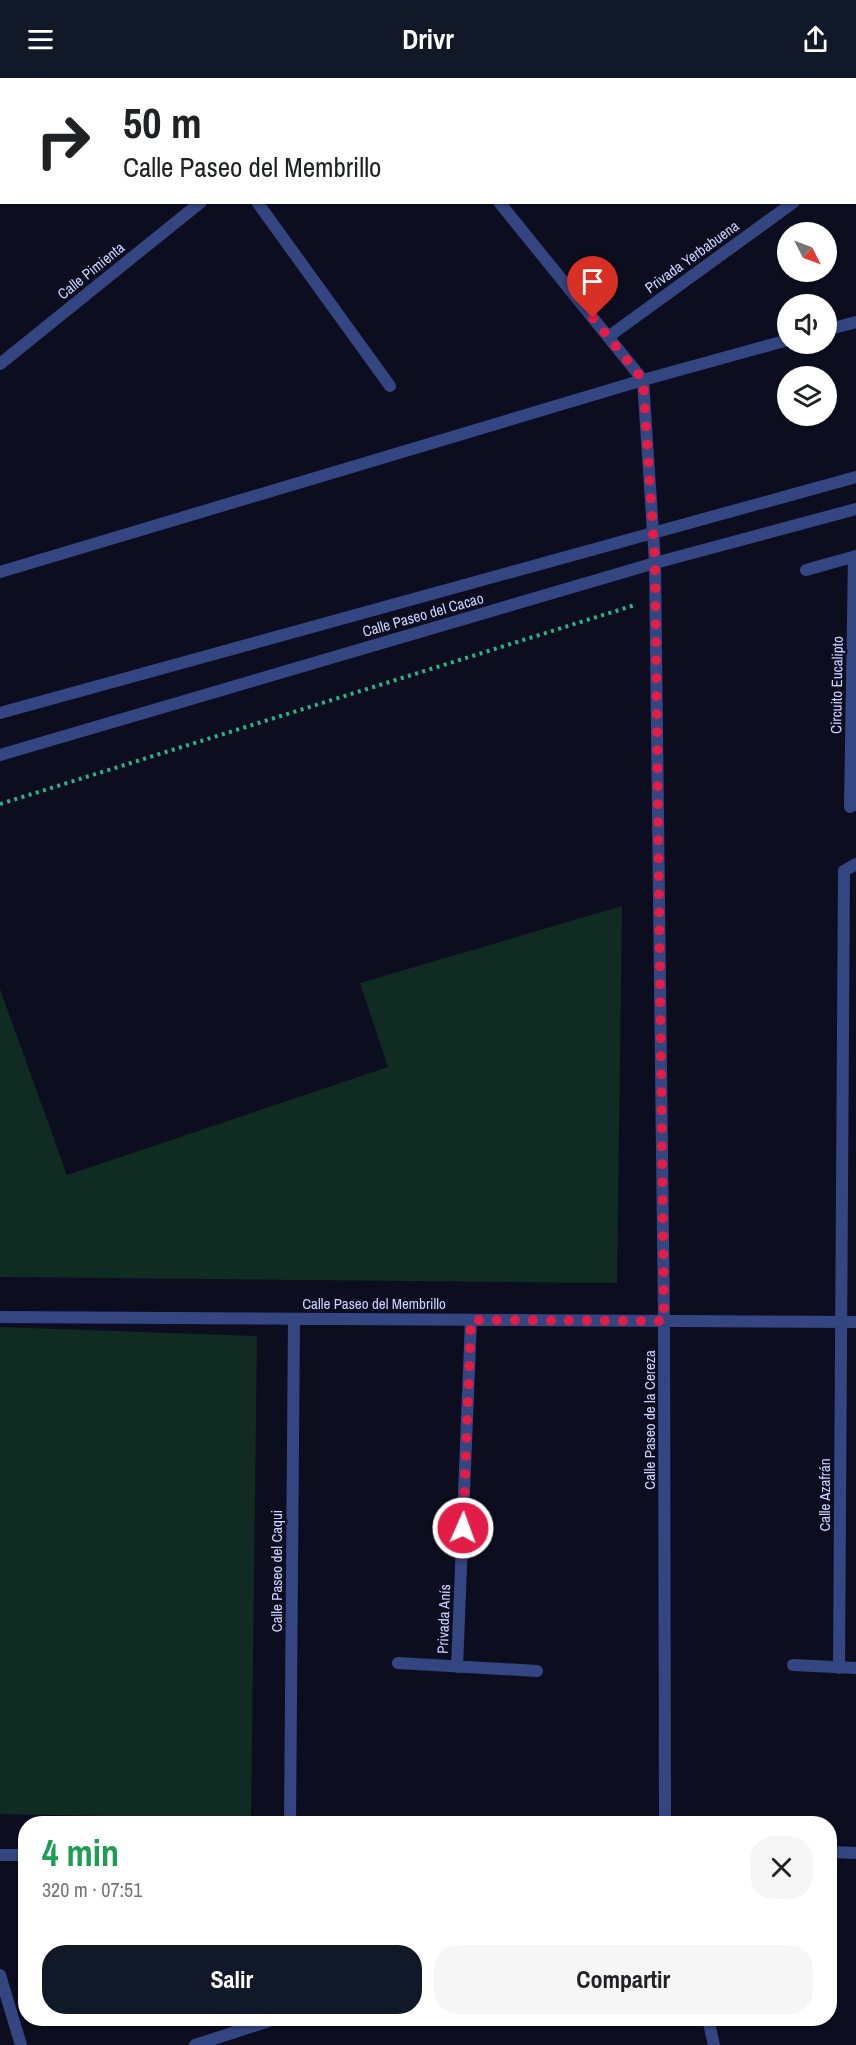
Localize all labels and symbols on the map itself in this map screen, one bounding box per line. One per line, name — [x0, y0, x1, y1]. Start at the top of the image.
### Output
street label: Privada Yerbabuena — [640, 215, 743, 298]
north arrow — [777, 222, 837, 282]
street label: Calle Pimienta — [53, 237, 129, 304]
pin — [567, 256, 618, 318]
street label: Calle Paseo del Cacao — [360, 587, 486, 642]
street label: Circuito Eucalipto — [825, 636, 848, 734]
street label: Calle Paseo del Membrillo — [302, 1293, 446, 1314]
street label: Calle Paseo de la Cereza — [639, 1350, 660, 1490]
street label: Calle Azafrán — [814, 1458, 835, 1532]
position arrow — [431, 1496, 495, 1560]
street label: Calle Paseo del Caqui — [266, 1510, 287, 1632]
street label: Privada Anís — [432, 1584, 455, 1654]

